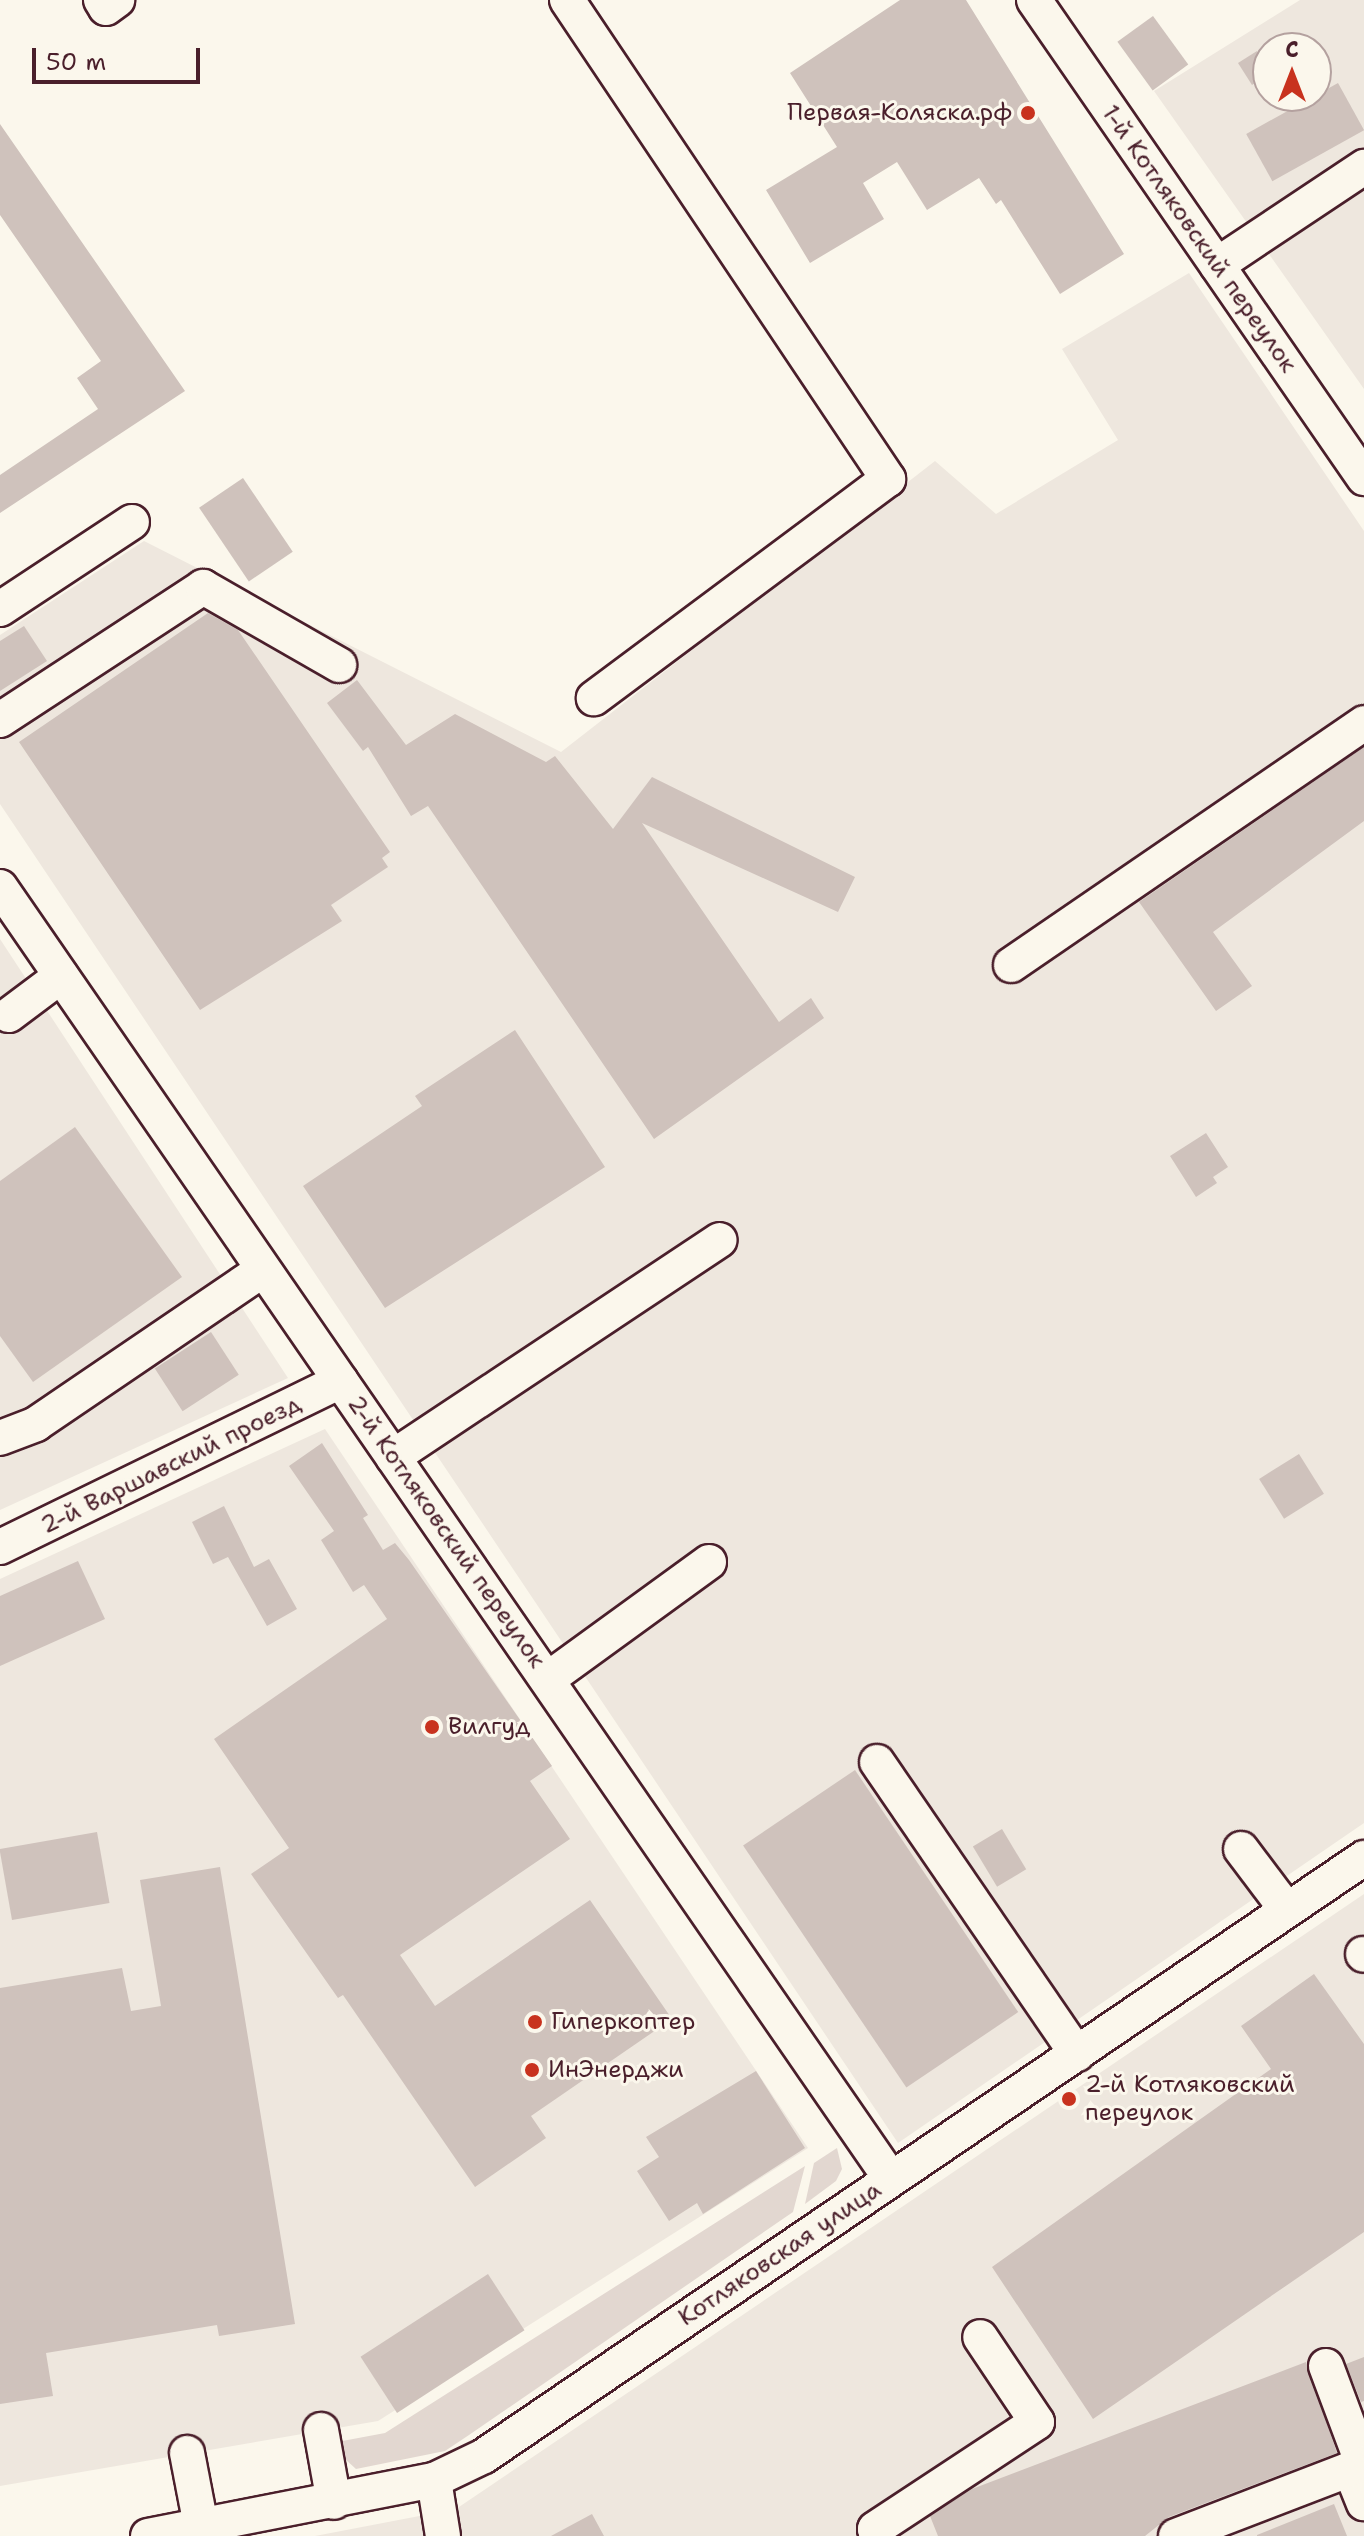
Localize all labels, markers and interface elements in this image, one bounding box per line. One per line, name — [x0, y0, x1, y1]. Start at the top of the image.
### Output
scale bar — [36, 32, 204, 82]
north arrow — [1252, 32, 1332, 112]
text: С — [1285, 35, 1299, 64]
text: 50 m — [46, 46, 106, 78]
place label: Первая-Коляска.рф — [787, 99, 1012, 127]
street label: 1-й Котляковский переулок — [1095, 100, 1303, 378]
marker: Первая-Коляска.рф — [1019, 104, 1037, 122]
street label: 2-й Варшавский проезд — [36, 1389, 306, 1541]
street label: 2-й Котляковский переулок — [341, 1390, 551, 1674]
place label: Вилгуд — [448, 1713, 531, 1741]
marker: Вилгуд — [423, 1718, 441, 1736]
place label: Гиперкоптер — [551, 2008, 695, 2036]
marker: Гиперкоптер — [526, 2013, 544, 2031]
place label: ИнЭнерджи — [548, 2056, 684, 2084]
marker: ИнЭнерджи — [523, 2061, 541, 2079]
place label: 2-й Котляковский переулок — [1085, 2071, 1295, 2127]
marker: 2-й Котляковский переулок — [1060, 2090, 1078, 2108]
street label: Котляковская улица — [673, 2175, 887, 2333]

